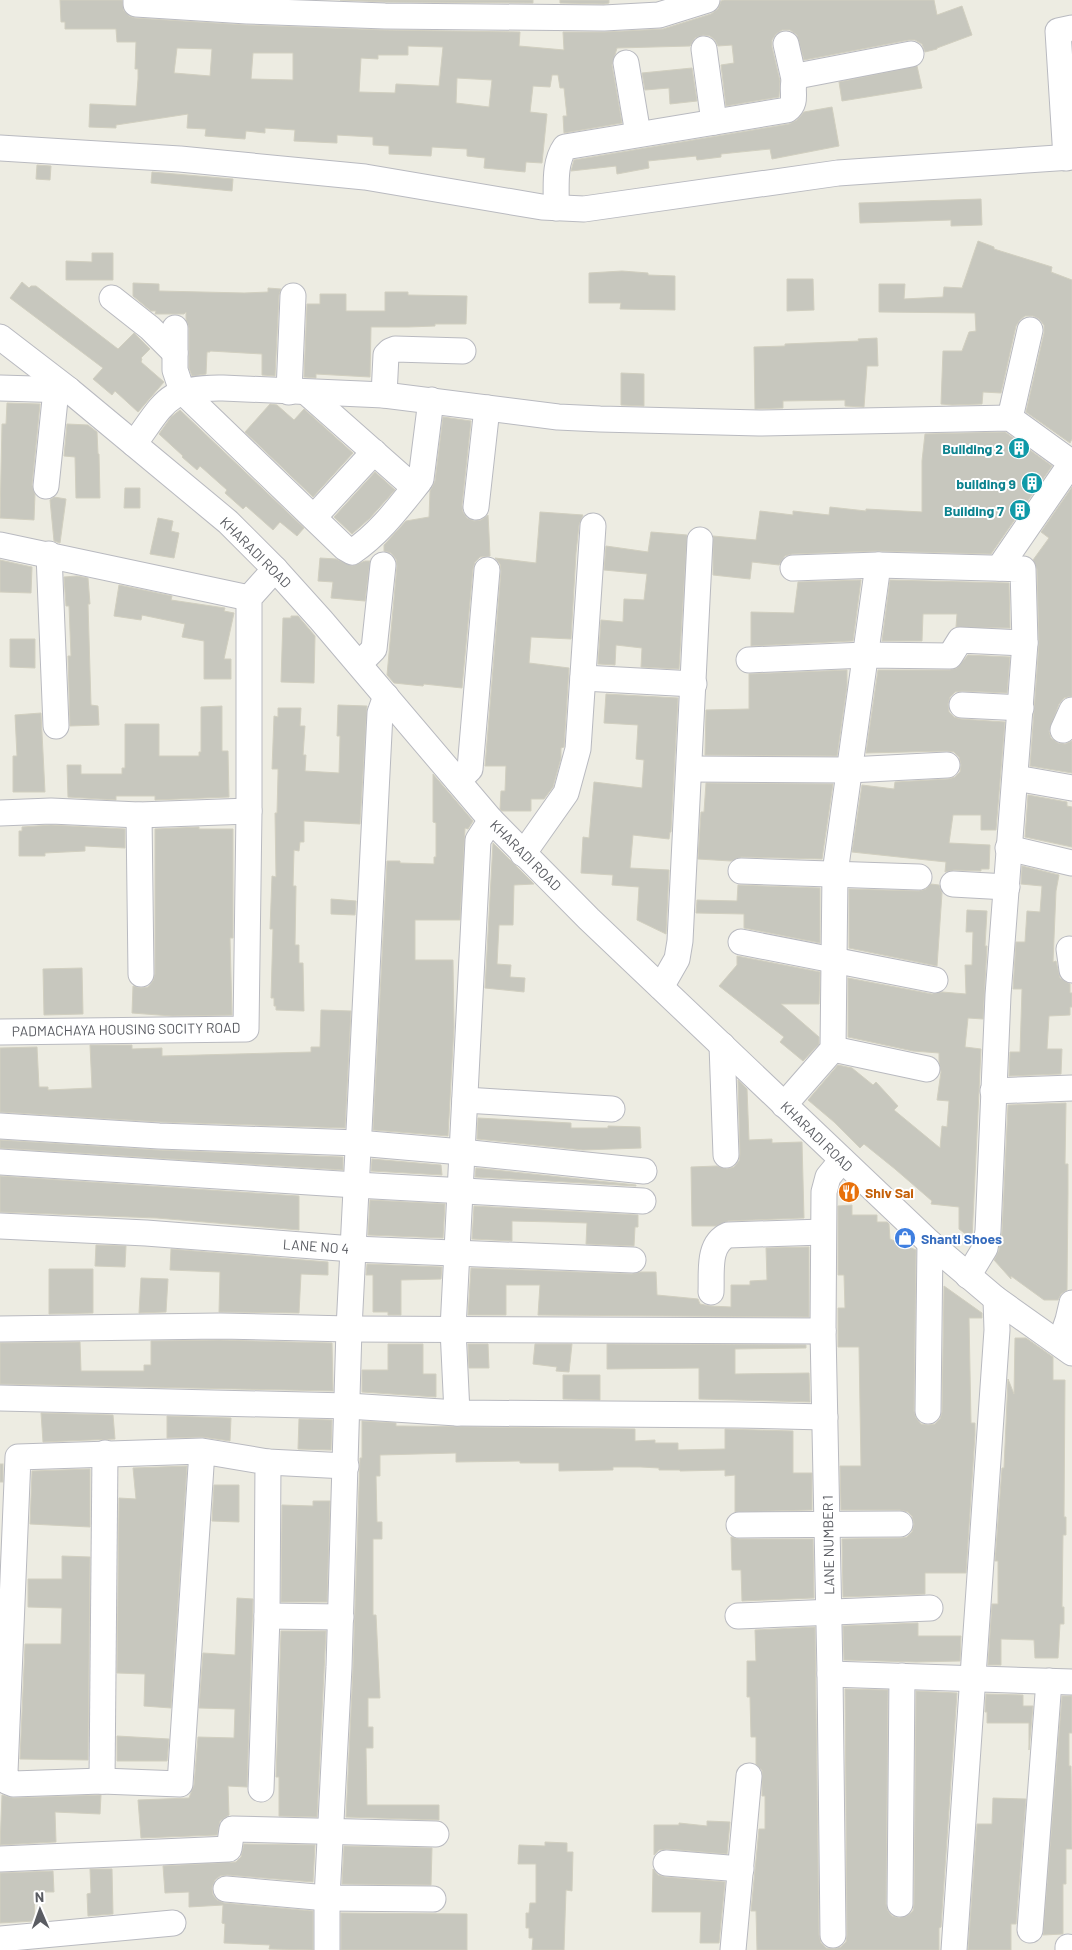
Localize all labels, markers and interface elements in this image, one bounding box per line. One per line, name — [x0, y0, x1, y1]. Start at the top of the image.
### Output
building icon: Building 2 — [1007, 436, 1031, 460]
place label: Building 2 — [942, 440, 1003, 457]
building icon: building 9 — [1020, 471, 1044, 495]
place label: building 9 — [956, 475, 1016, 492]
building icon: Building 7 — [1008, 498, 1032, 522]
place label: Building 7 — [944, 502, 1004, 519]
street label: KHARADI ROAD — [217, 513, 295, 591]
street label: KHARADI ROAD — [487, 816, 565, 894]
street label: PADMACHAYA HOUSING SOCITY ROAD — [12, 1019, 240, 1039]
street label: KHARADI ROAD — [778, 1097, 856, 1175]
restaurant icon: Shiv Sai — [837, 1180, 861, 1204]
place label: Shiv Sai — [865, 1184, 914, 1201]
shop icon: Shanti Shoes — [893, 1226, 917, 1250]
place label: Shanti Shoes — [921, 1230, 1002, 1247]
street label: LANE NO 4 — [282, 1235, 350, 1257]
street label: LANE NUMBER 1 — [819, 1495, 837, 1595]
north arrow — [15, 1885, 65, 1935]
text: N — [35, 1888, 44, 1905]

